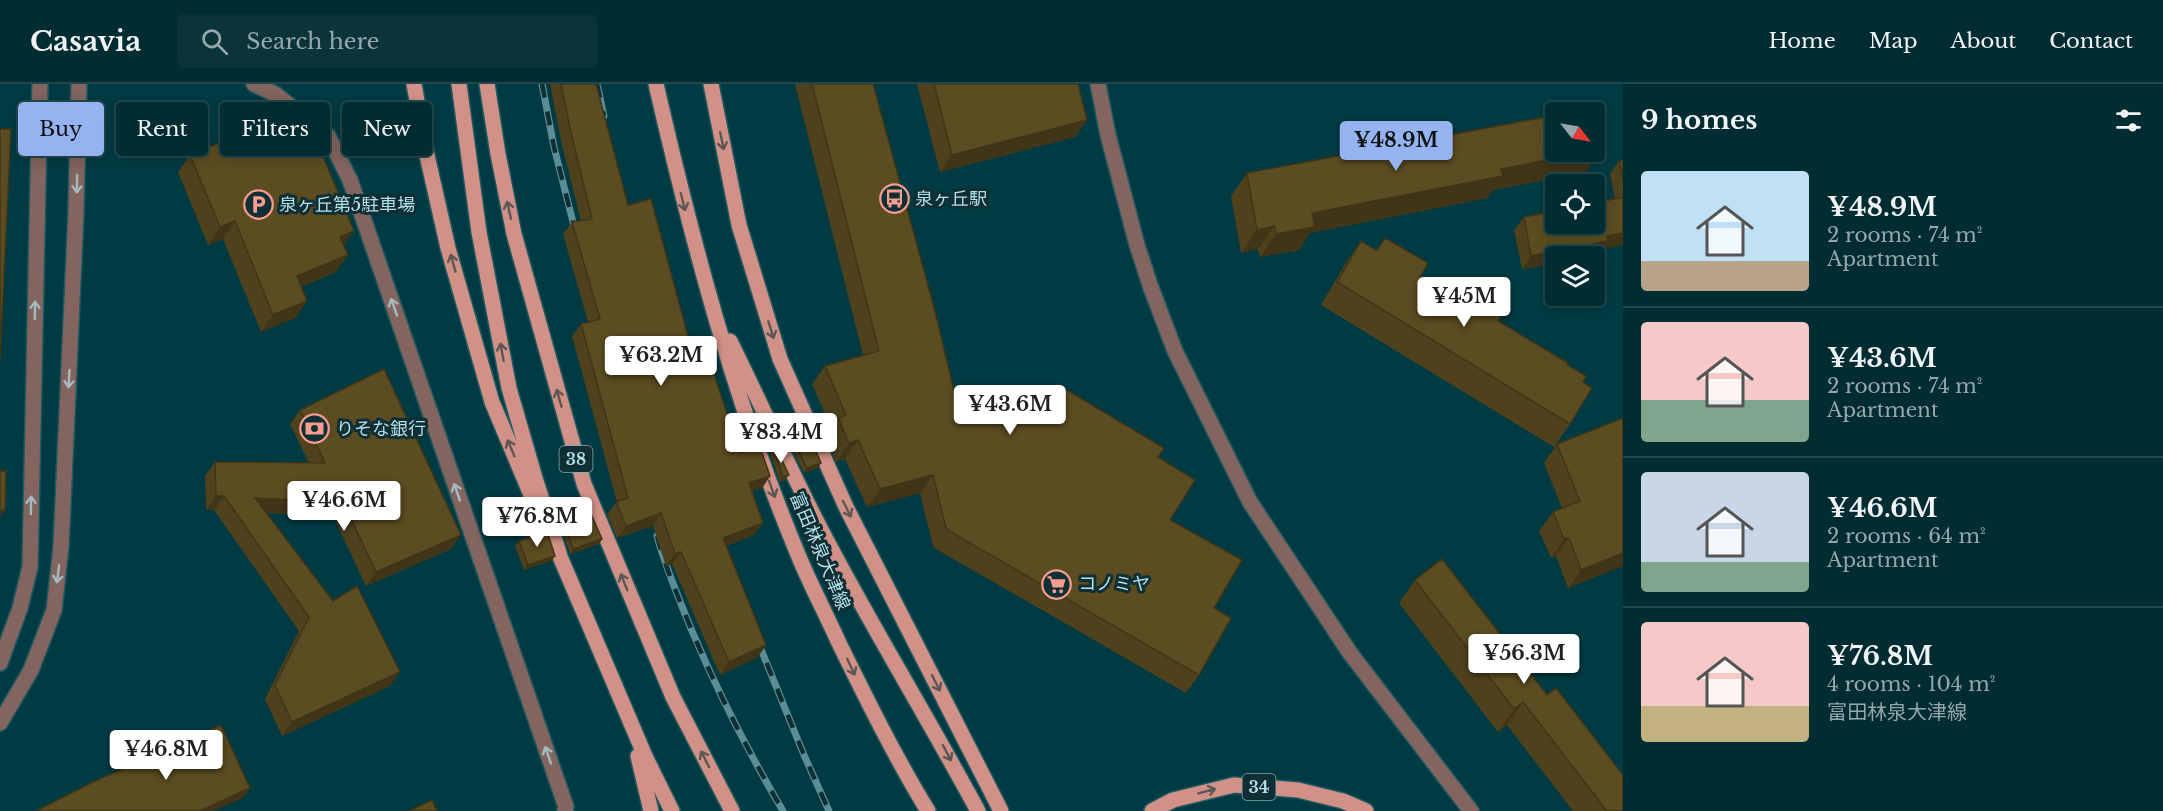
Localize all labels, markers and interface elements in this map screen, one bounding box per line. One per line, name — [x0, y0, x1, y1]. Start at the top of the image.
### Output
search box — [177, 14, 597, 68]
text: Casavia — [30, 24, 141, 59]
icon: search — [198, 25, 231, 58]
text: Search here — [246, 28, 379, 55]
text: Home — [1769, 28, 1836, 54]
text: Map — [1869, 28, 1917, 54]
text: About — [1950, 28, 2016, 54]
text: Contact — [2049, 28, 2133, 54]
chip: Buy — [18, 102, 104, 156]
chip: Rent — [116, 102, 208, 156]
chip: Filters — [220, 102, 330, 156]
chip: New — [342, 102, 432, 156]
north arrow — [1545, 102, 1605, 162]
map controls — [1545, 102, 1605, 306]
text: 9 homes — [1641, 104, 1757, 136]
icon: filters — [2112, 104, 2145, 137]
pin: ¥48.9M — [1347, 121, 1445, 172]
text: ¥48.9M — [1354, 128, 1438, 152]
one-way arrow — [716, 132, 728, 151]
one-way arrow — [71, 174, 83, 194]
button: locate — [1545, 174, 1605, 234]
bus stop icon: 泉ヶ丘駅 — [878, 183, 910, 215]
place label: 泉ヶ丘駅 — [915, 188, 987, 210]
parking icon: 泉ヶ丘第5駐車場 — [242, 189, 274, 221]
text: ¥48.9M — [1827, 191, 1937, 223]
one-way arrow — [678, 193, 690, 212]
place label: 泉ヶ丘第5駐車場 — [279, 194, 415, 216]
icon: home — [1689, 195, 1761, 267]
one-way arrow — [503, 201, 514, 220]
text: 2 rooms · 74 m² — [1827, 223, 1983, 247]
button: layers — [1545, 246, 1605, 306]
text: Apartment — [1827, 247, 1938, 271]
one-way arrow — [446, 253, 458, 272]
pin: ¥45M — [1428, 277, 1500, 328]
text: ¥45M — [1431, 284, 1497, 308]
one-way arrow — [387, 298, 398, 317]
one-way arrow — [30, 300, 41, 320]
one-way arrow — [766, 320, 777, 339]
pin: ¥63.2M — [612, 336, 710, 387]
one-way arrow — [497, 342, 508, 362]
text: ¥43.6M — [1827, 342, 1937, 374]
text: ¥63.2M — [619, 343, 703, 367]
icon: home — [1689, 346, 1761, 418]
one-way arrow — [63, 369, 74, 389]
text: 2 rooms · 74 m² — [1827, 374, 1983, 398]
pin: ¥43.6M — [961, 385, 1059, 436]
one-way arrow — [553, 389, 564, 408]
text: ¥43.6M — [968, 392, 1052, 416]
text: Apartment — [1827, 398, 1938, 422]
bank icon: りそな銀行 — [299, 413, 331, 445]
pin: ¥83.4M — [732, 413, 830, 464]
place label: りそな銀行 — [336, 418, 426, 440]
text: ¥83.4M — [739, 420, 823, 444]
one-way arrow — [505, 440, 516, 458]
road number: 38 — [560, 446, 592, 472]
one-way arrow — [768, 479, 779, 498]
pin: ¥46.6M — [295, 481, 393, 532]
one-way arrow — [451, 483, 462, 502]
text: ¥46.6M — [301, 488, 387, 512]
street label: 富田林泉大津線 — [785, 489, 855, 613]
text: ¥46.6M — [1827, 492, 1938, 524]
one-way arrow — [26, 495, 37, 515]
icon: home — [1689, 496, 1761, 568]
pin: ¥76.8M — [488, 497, 586, 548]
one-way arrow — [842, 500, 853, 518]
text: ¥76.8M — [496, 504, 578, 528]
text: 2 rooms · 64 m² — [1827, 524, 1986, 548]
text: Apartment — [1827, 548, 1938, 572]
one-way arrow — [52, 564, 63, 583]
supermarket icon: コノミヤ — [1041, 568, 1073, 600]
one-way arrow — [618, 573, 629, 592]
place label: コノミヤ — [1078, 573, 1150, 595]
pin: ¥56.3M — [1475, 634, 1573, 685]
text: ¥76.8M — [1827, 640, 1933, 672]
text: ¥56.3M — [1482, 641, 1566, 665]
icon: home — [1689, 646, 1761, 718]
one-way arrow — [845, 658, 857, 676]
text: 4 rooms · 104 m² — [1827, 672, 1995, 696]
one-way arrow — [930, 674, 942, 691]
text: 富田林泉大津線 — [1827, 700, 1967, 724]
pin: ¥46.8M — [117, 730, 215, 781]
text: ¥46.8M — [124, 737, 208, 761]
one-way arrow — [942, 744, 953, 762]
one-way arrow — [542, 747, 553, 765]
one-way arrow — [699, 751, 710, 769]
road number: 34 — [1242, 774, 1276, 800]
one-way arrow — [1197, 785, 1216, 797]

